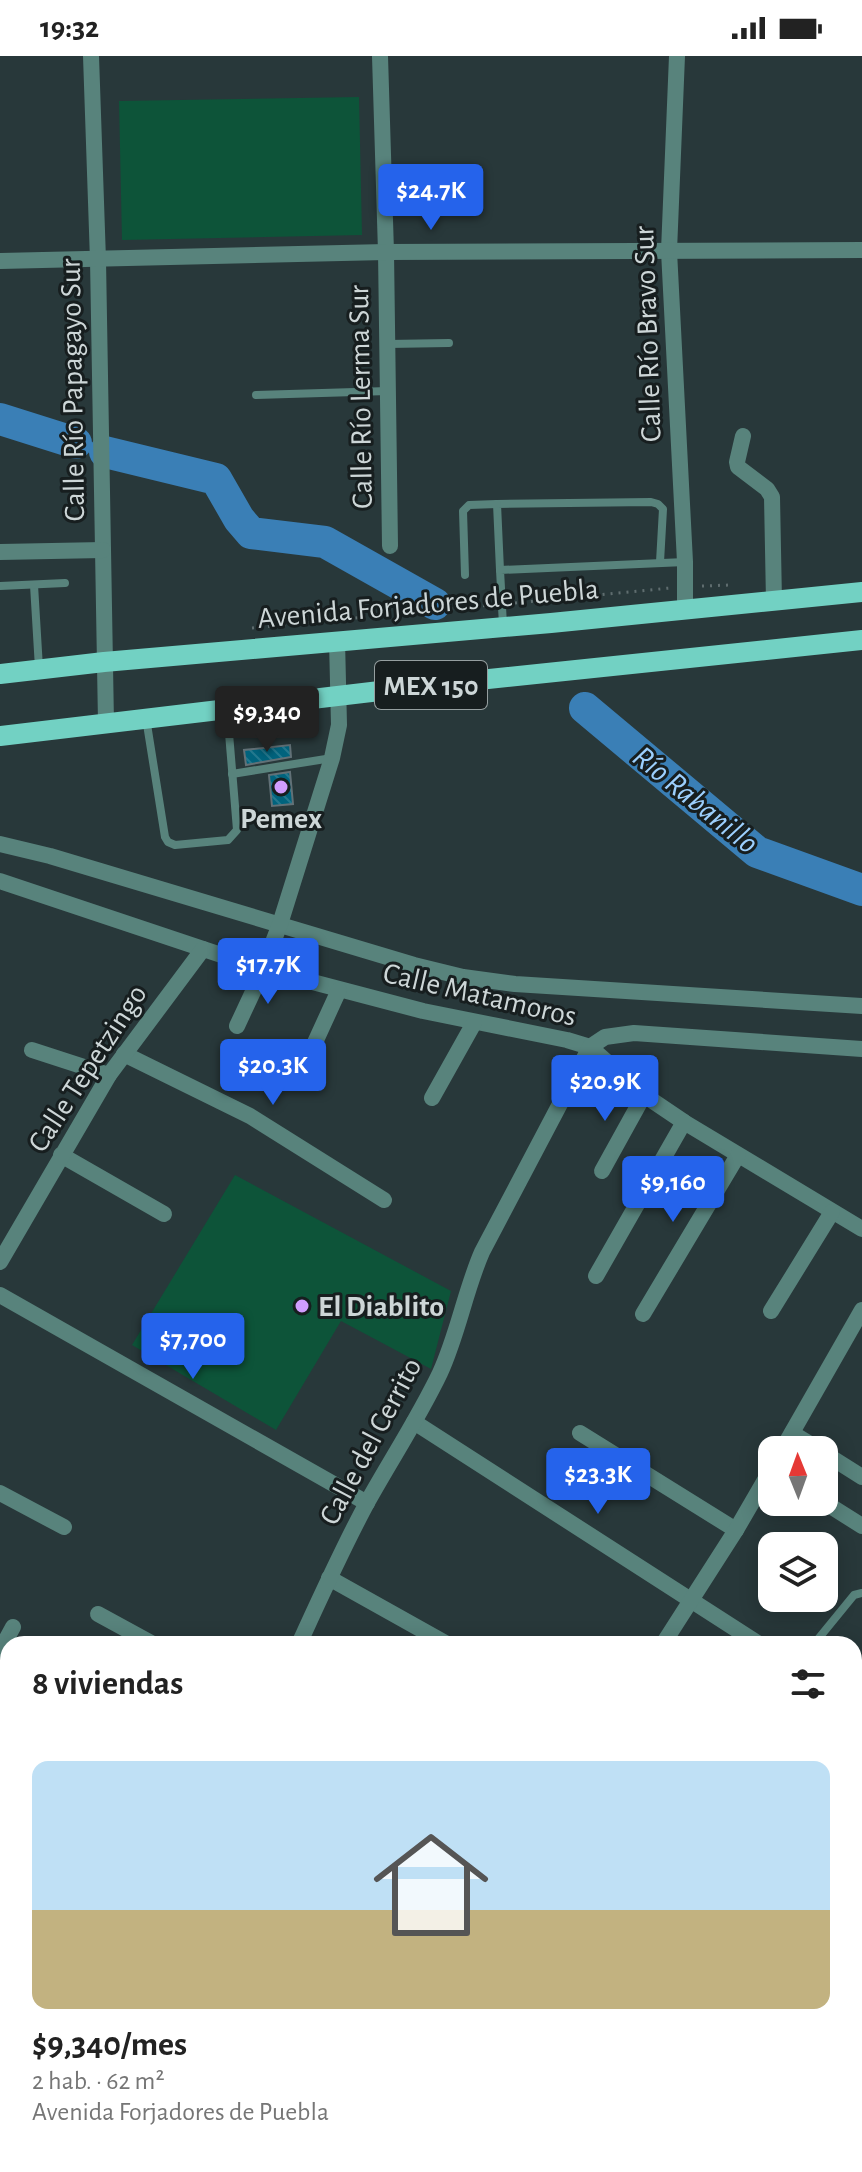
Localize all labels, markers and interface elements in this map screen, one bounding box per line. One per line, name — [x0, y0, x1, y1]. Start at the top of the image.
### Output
text: 19:32 — [40, 13, 99, 43]
pin: $24.7K — [366, 164, 496, 232]
text: $24.7K — [396, 177, 466, 203]
street label: Calle Río Bravo Sur — [629, 225, 667, 442]
street label: Calle Río Papagayo Sur — [56, 258, 90, 522]
street label: Calle Río Lerma Sur — [344, 284, 378, 509]
street label: Avenida Forjadores de Puebla — [256, 574, 600, 634]
road number: MEX 150 — [375, 661, 487, 709]
pin: $9,340 — [202, 686, 332, 754]
text: $9,340 — [233, 699, 301, 725]
water label: Río Rabanillo — [627, 740, 764, 860]
marker: Pemex — [272, 778, 290, 796]
place label: Pemex — [240, 804, 322, 834]
pin: $17.7K — [203, 938, 333, 1006]
text: $17.7K — [236, 951, 300, 977]
street label: Calle Matamoros — [380, 958, 579, 1032]
street label: Calle Tepetzingo — [23, 980, 153, 1158]
pin: $20.3K — [208, 1039, 338, 1107]
text: $20.3K — [238, 1052, 308, 1078]
pin: $20.9K — [540, 1055, 670, 1123]
text: $20.9K — [569, 1068, 641, 1094]
pin: $9,160 — [608, 1156, 738, 1224]
text: $9,160 — [640, 1169, 706, 1195]
place label: El Diablito — [318, 1292, 444, 1322]
marker: El Diablito — [293, 1297, 311, 1315]
pin: $7,700 — [128, 1313, 258, 1381]
text: $7,700 — [159, 1326, 227, 1352]
street label: Calle del Cerrito — [314, 1353, 427, 1530]
north arrow — [758, 1436, 838, 1516]
map controls — [758, 1436, 838, 1612]
pin: $23.3K — [533, 1448, 663, 1516]
text: $23.3K — [564, 1461, 632, 1487]
button: layers — [758, 1532, 838, 1612]
icon: filters — [786, 1662, 830, 1706]
text: 8 viviendas — [32, 1667, 183, 1701]
icon: home — [359, 1813, 503, 1957]
text: $9,340/mes — [32, 2028, 187, 2062]
text: 2 hab. · 62 m² — [32, 2068, 165, 2094]
text: Avenida Forjadores de Puebla — [32, 2099, 329, 2125]

